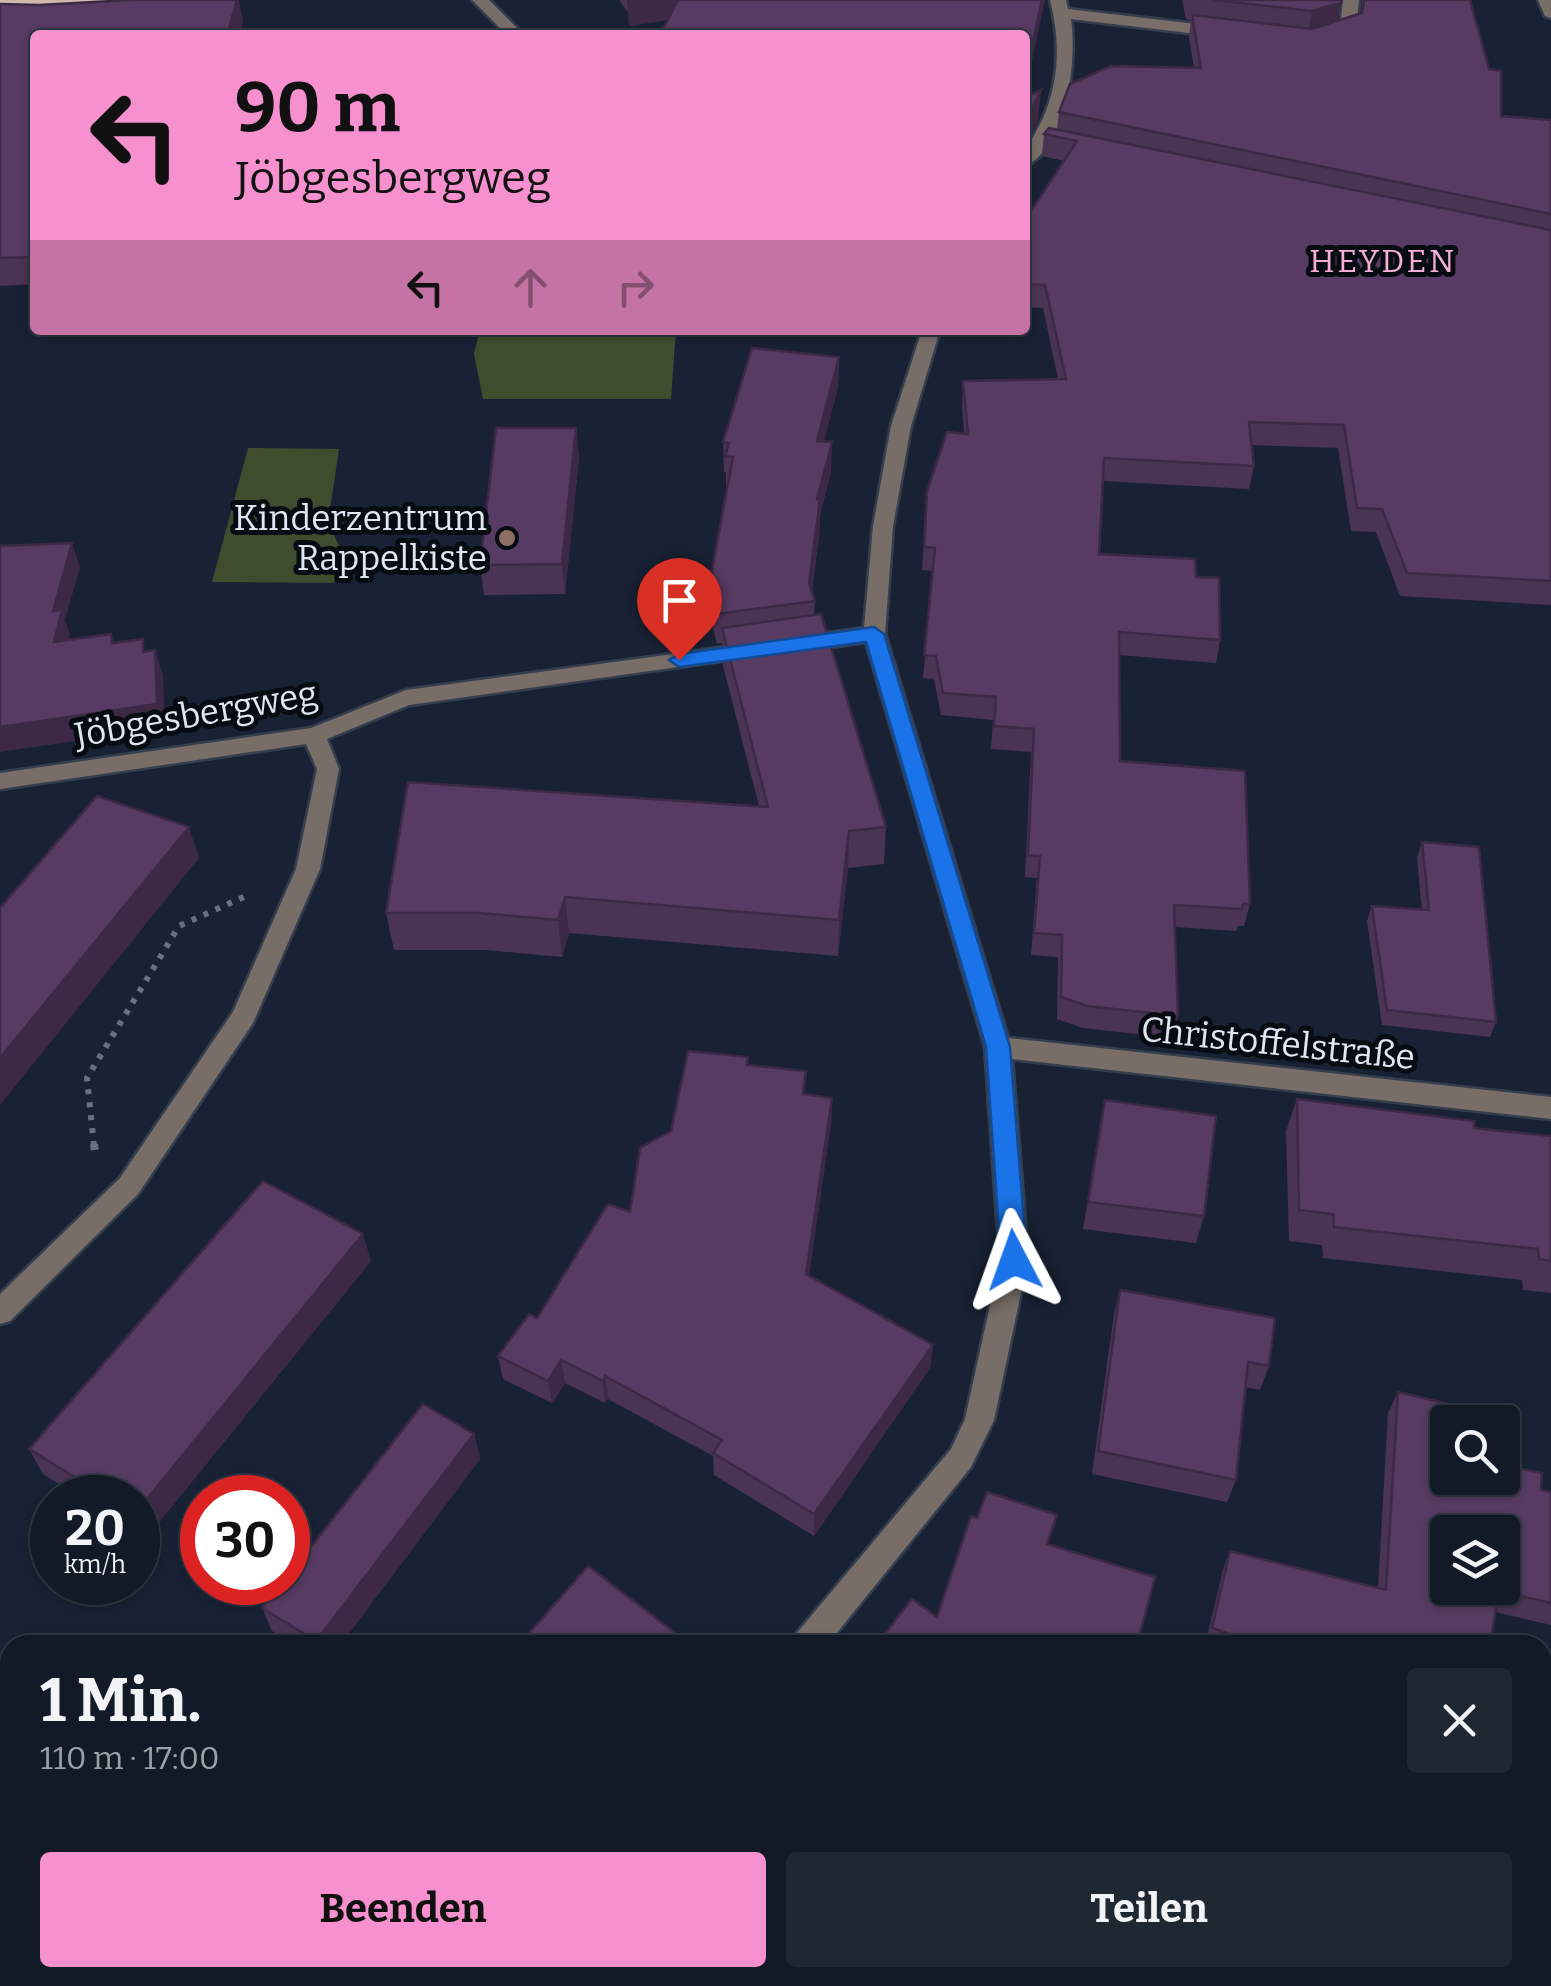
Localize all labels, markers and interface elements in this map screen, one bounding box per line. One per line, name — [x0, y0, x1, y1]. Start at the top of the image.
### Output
text: 90 m — [235, 66, 400, 150]
icon: left — [70, 70, 200, 200]
text: Jöbgesbergweg — [235, 151, 551, 205]
district label: HEYDEN — [1309, 242, 1457, 280]
icon: left — [398, 260, 453, 315]
icon: ahead — [503, 260, 558, 315]
icon: right — [608, 260, 663, 315]
place label: Kinderzentrum Rappelkiste — [234, 497, 487, 579]
marker: Kinderzentrum Rappelkiste — [496, 527, 518, 549]
pin — [637, 558, 722, 661]
icon: arrive — [652, 573, 707, 628]
street label: Jöbgesbergweg — [70, 672, 321, 756]
street label: Christoffelstraße — [1139, 1008, 1417, 1078]
position arrow — [962, 1208, 1066, 1312]
map controls — [1430, 1405, 1520, 1605]
button: search — [1430, 1405, 1520, 1495]
speed limit sign: 30 — [180, 1475, 310, 1605]
text: 20 — [65, 1498, 125, 1558]
button: layers — [1430, 1515, 1520, 1605]
text: km/h — [64, 1550, 126, 1580]
text: 1 Min. — [40, 1665, 202, 1737]
button: close — [1407, 1668, 1512, 1773]
text: 110 m · 17:00 — [40, 1739, 220, 1777]
button: Beenden — [40, 1852, 766, 1967]
button: Teilen — [786, 1852, 1512, 1967]

